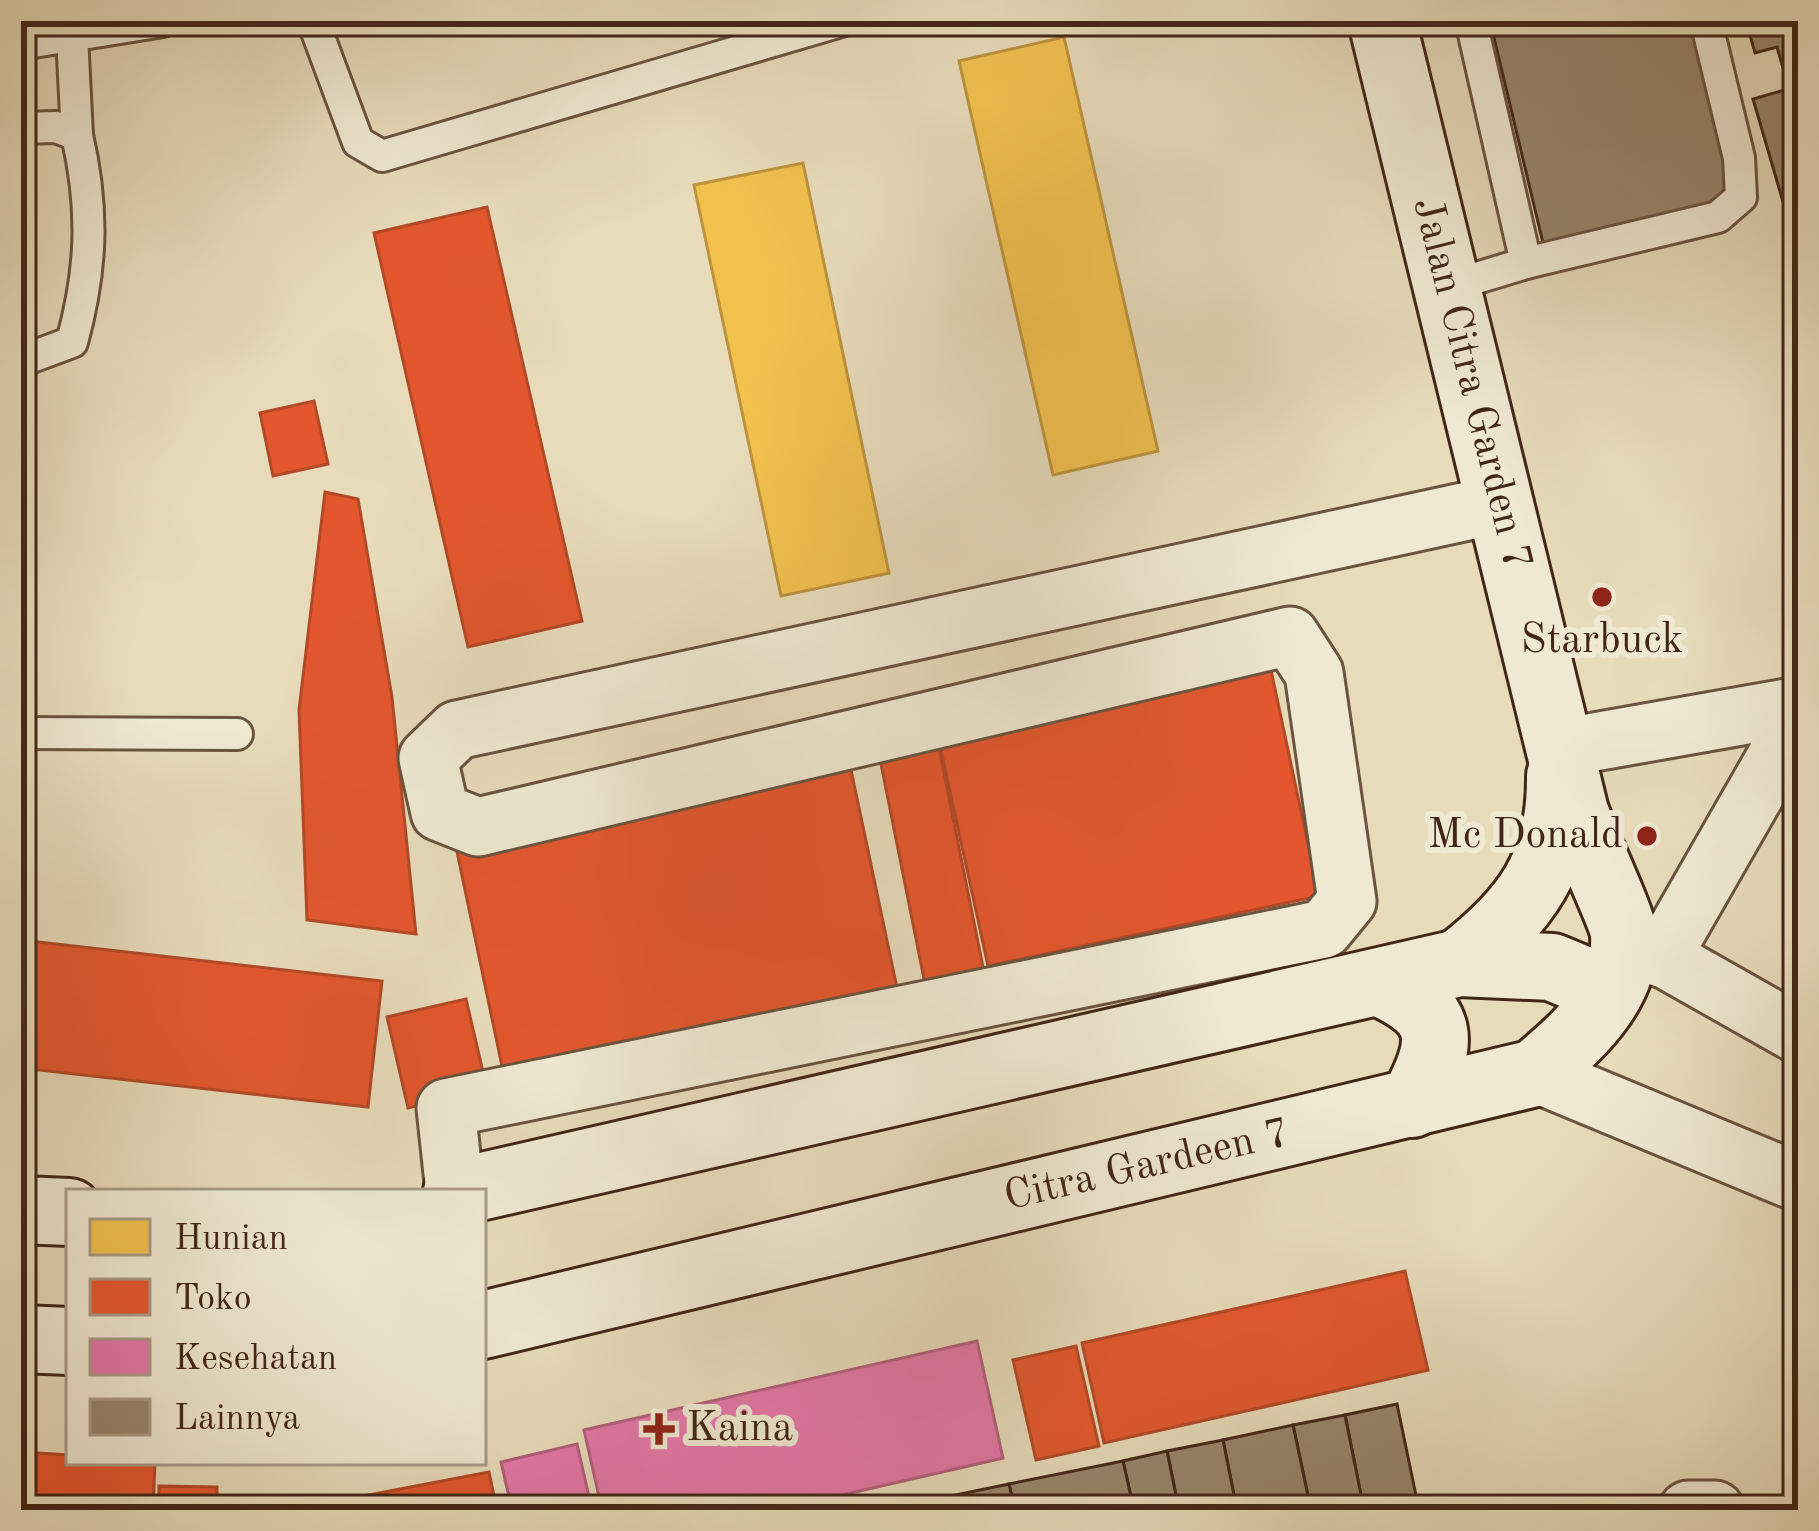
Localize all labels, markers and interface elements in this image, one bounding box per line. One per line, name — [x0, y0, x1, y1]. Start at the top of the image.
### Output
street label: Jalan Citra Garden 7 — [1404, 194, 1538, 574]
marker: Starbuck — [1589, 584, 1615, 610]
place label: Starbuck — [1521, 620, 1683, 662]
place label: Mc Donald — [1427, 815, 1623, 857]
marker: Mc Donald — [1634, 823, 1660, 849]
street label: Citra Gardeen 7 — [1000, 1113, 1294, 1219]
legend — [66, 1189, 486, 1465]
text: Hunian — [174, 1222, 288, 1258]
text: Toko — [174, 1282, 252, 1318]
text: Kesehatan — [174, 1342, 337, 1378]
text: Lainnya — [174, 1402, 300, 1438]
place label: Kaina — [686, 1408, 793, 1450]
marker: Kaina — [643, 1413, 675, 1445]

